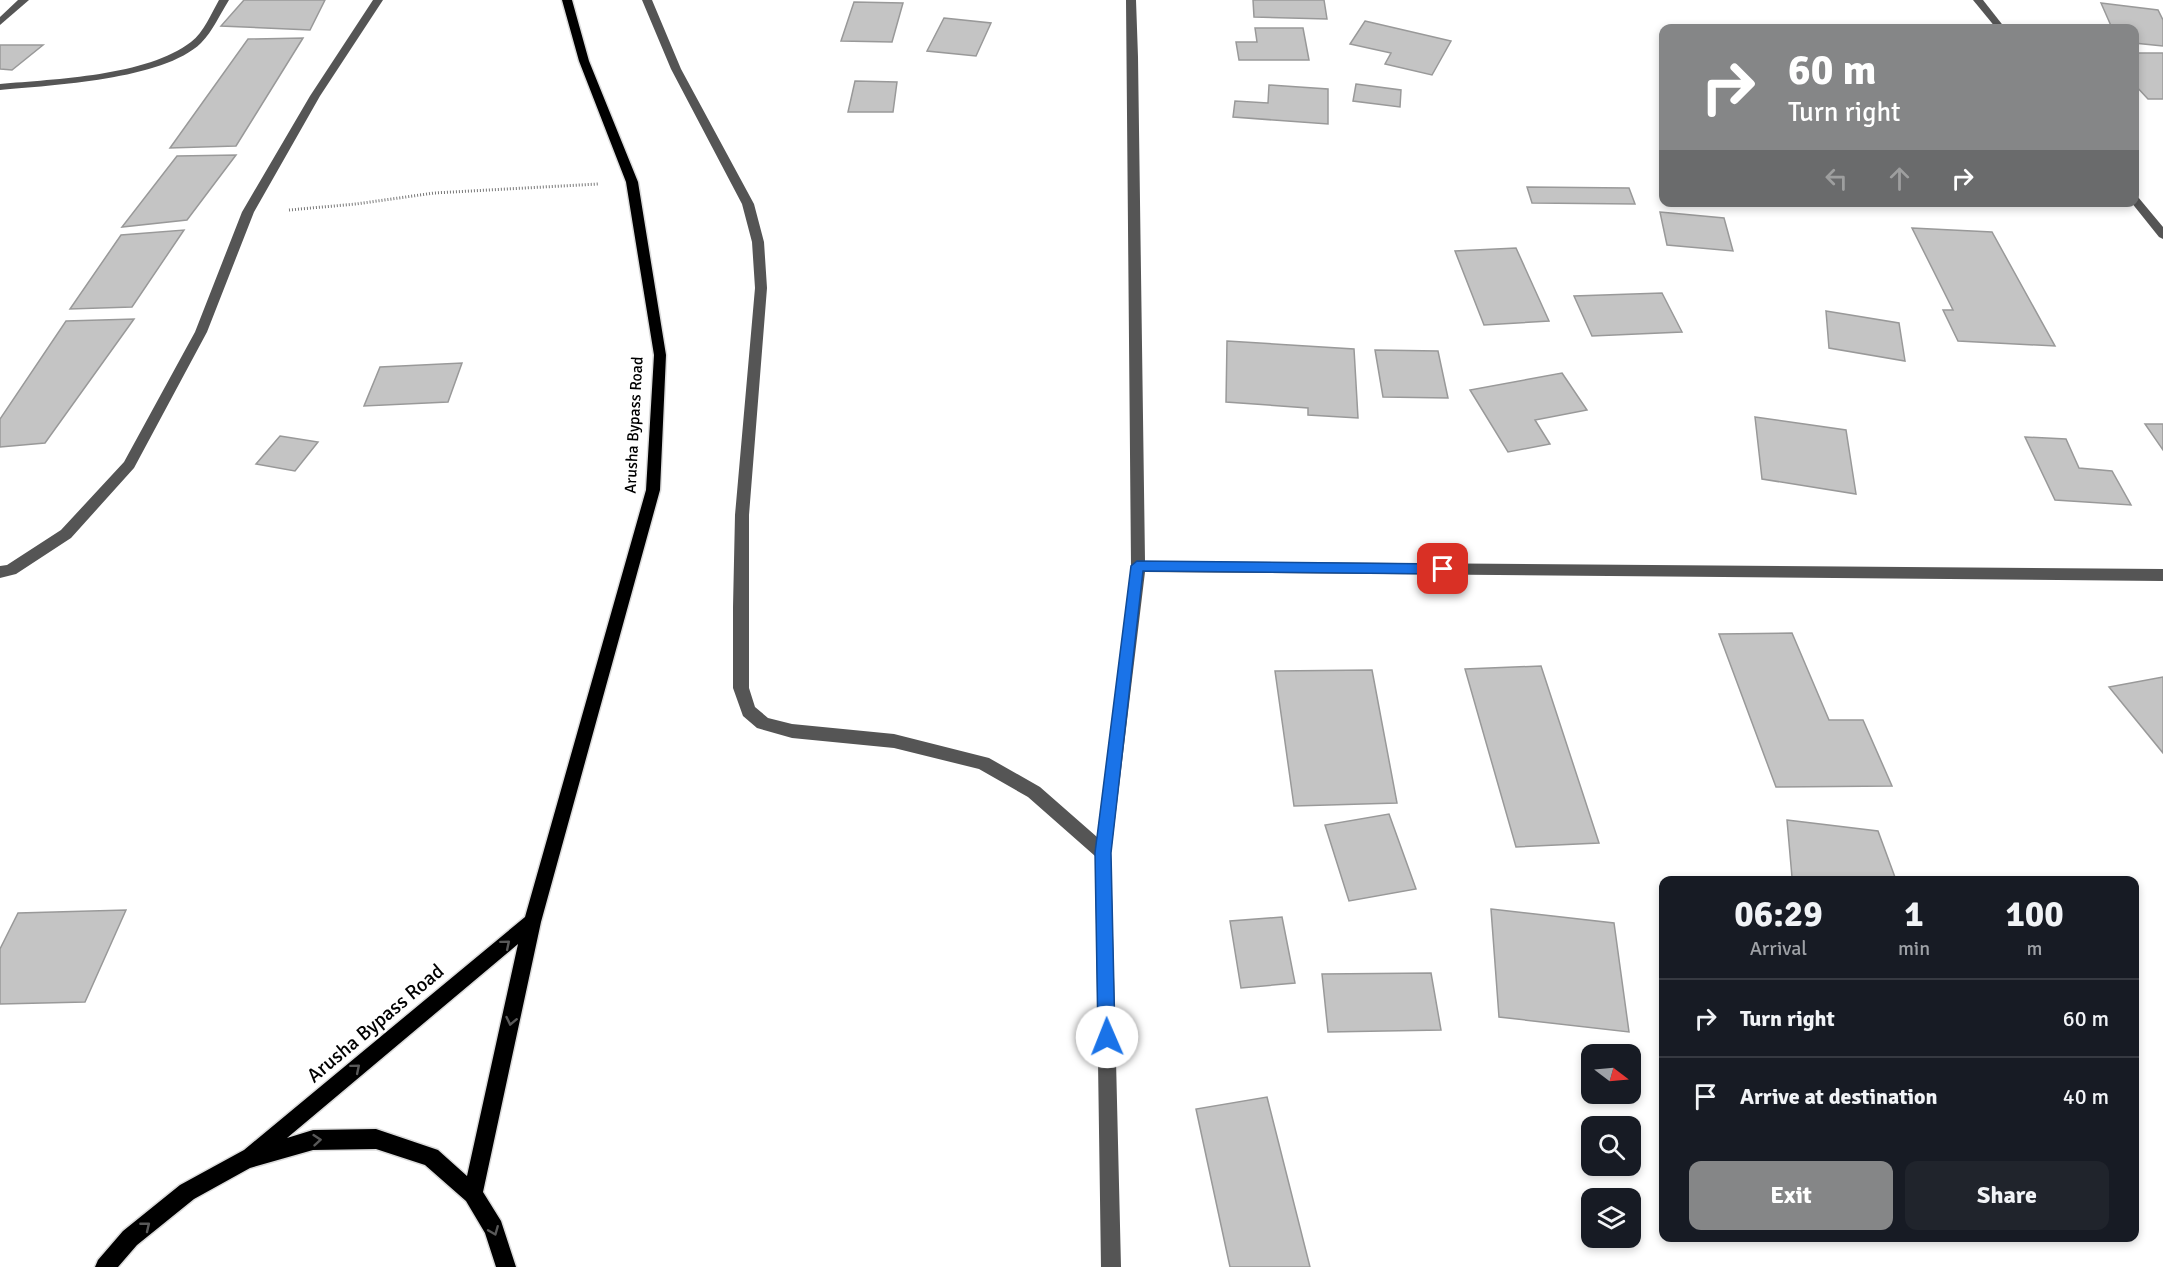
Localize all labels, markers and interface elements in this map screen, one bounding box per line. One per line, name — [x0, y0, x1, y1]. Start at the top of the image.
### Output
text: 60 m — [1788, 45, 1877, 96]
icon: right — [1689, 48, 1767, 126]
text: Turn right — [1788, 96, 1901, 129]
icon: left — [1820, 162, 1853, 195]
icon: ahead — [1883, 162, 1916, 195]
icon: right — [1946, 162, 1979, 195]
street label: Arusha Bypass Road — [620, 356, 648, 494]
pin — [1417, 543, 1468, 594]
icon: arrive — [1426, 552, 1459, 585]
text: 06:29 — [1734, 892, 1823, 937]
text: 1 — [1904, 892, 1924, 937]
text: 100 — [2005, 892, 2064, 937]
text: Arrival — [1750, 936, 1807, 961]
text: min — [1898, 936, 1930, 961]
text: m — [2027, 936, 2043, 961]
one-way arrow — [499, 940, 510, 951]
street label: Arusha Bypass Road — [302, 959, 449, 1088]
icon: right — [1689, 1002, 1722, 1035]
position arrow — [1075, 1005, 1139, 1069]
text: Turn right — [1740, 1005, 1835, 1032]
text: 60 m — [2063, 1005, 2109, 1032]
one-way arrow — [505, 1015, 518, 1025]
north arrow — [1581, 1044, 1641, 1104]
map controls — [1581, 1044, 1641, 1248]
one-way arrow — [349, 1064, 360, 1075]
icon: arrive — [1689, 1080, 1722, 1113]
text: Arrive at destination — [1740, 1083, 1937, 1110]
text: 40 m — [2063, 1083, 2109, 1110]
button: search — [1581, 1116, 1641, 1176]
one-way arrow — [313, 1134, 322, 1147]
button: Exit — [1689, 1161, 1893, 1230]
button: Share — [1905, 1161, 2109, 1230]
button: layers — [1581, 1188, 1641, 1248]
one-way arrow — [139, 1222, 150, 1233]
one-way arrow — [487, 1225, 499, 1236]

